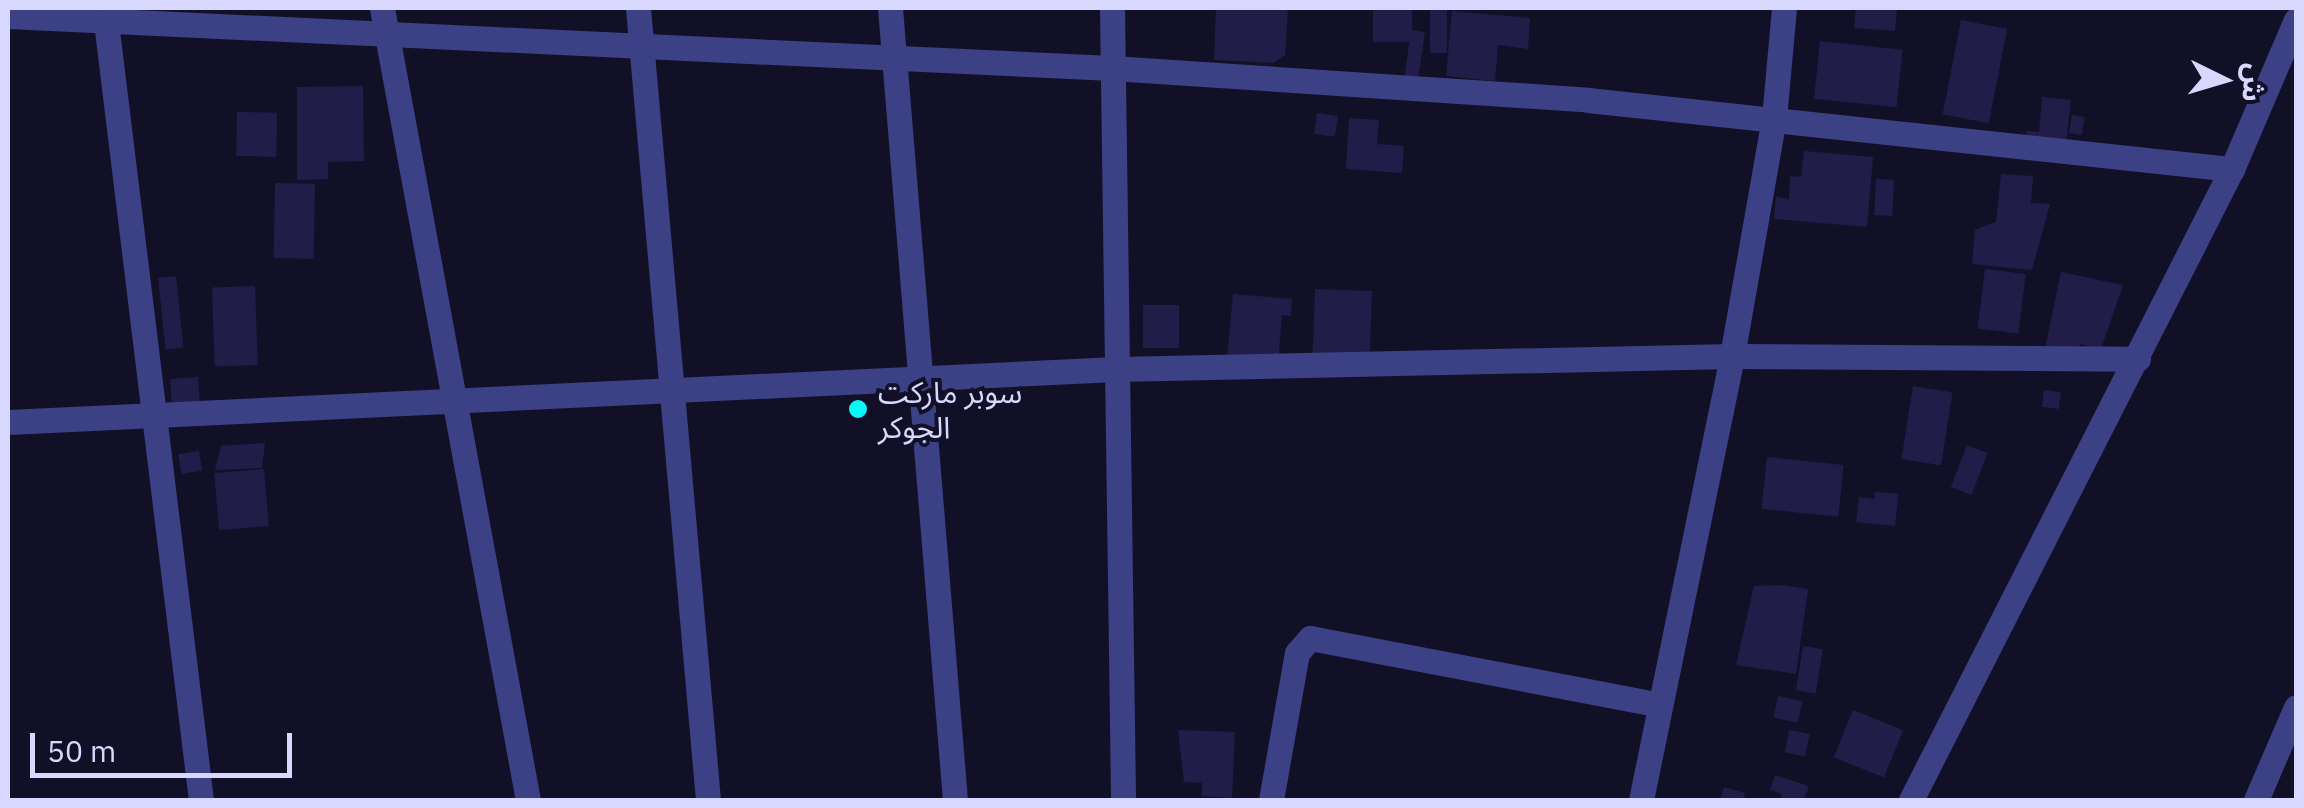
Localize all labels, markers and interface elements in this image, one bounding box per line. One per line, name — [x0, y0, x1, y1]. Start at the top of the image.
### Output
north arrow — [2174, 30, 2274, 130]
text: ش — [2234, 62, 2274, 103]
place label: سوبر ماركت الجوكر — [878, 374, 1022, 444]
marker: سوبر ماركت الجوكر — [847, 398, 869, 420]
scale bar — [35, 713, 298, 775]
text: 50 m — [47, 731, 116, 770]

